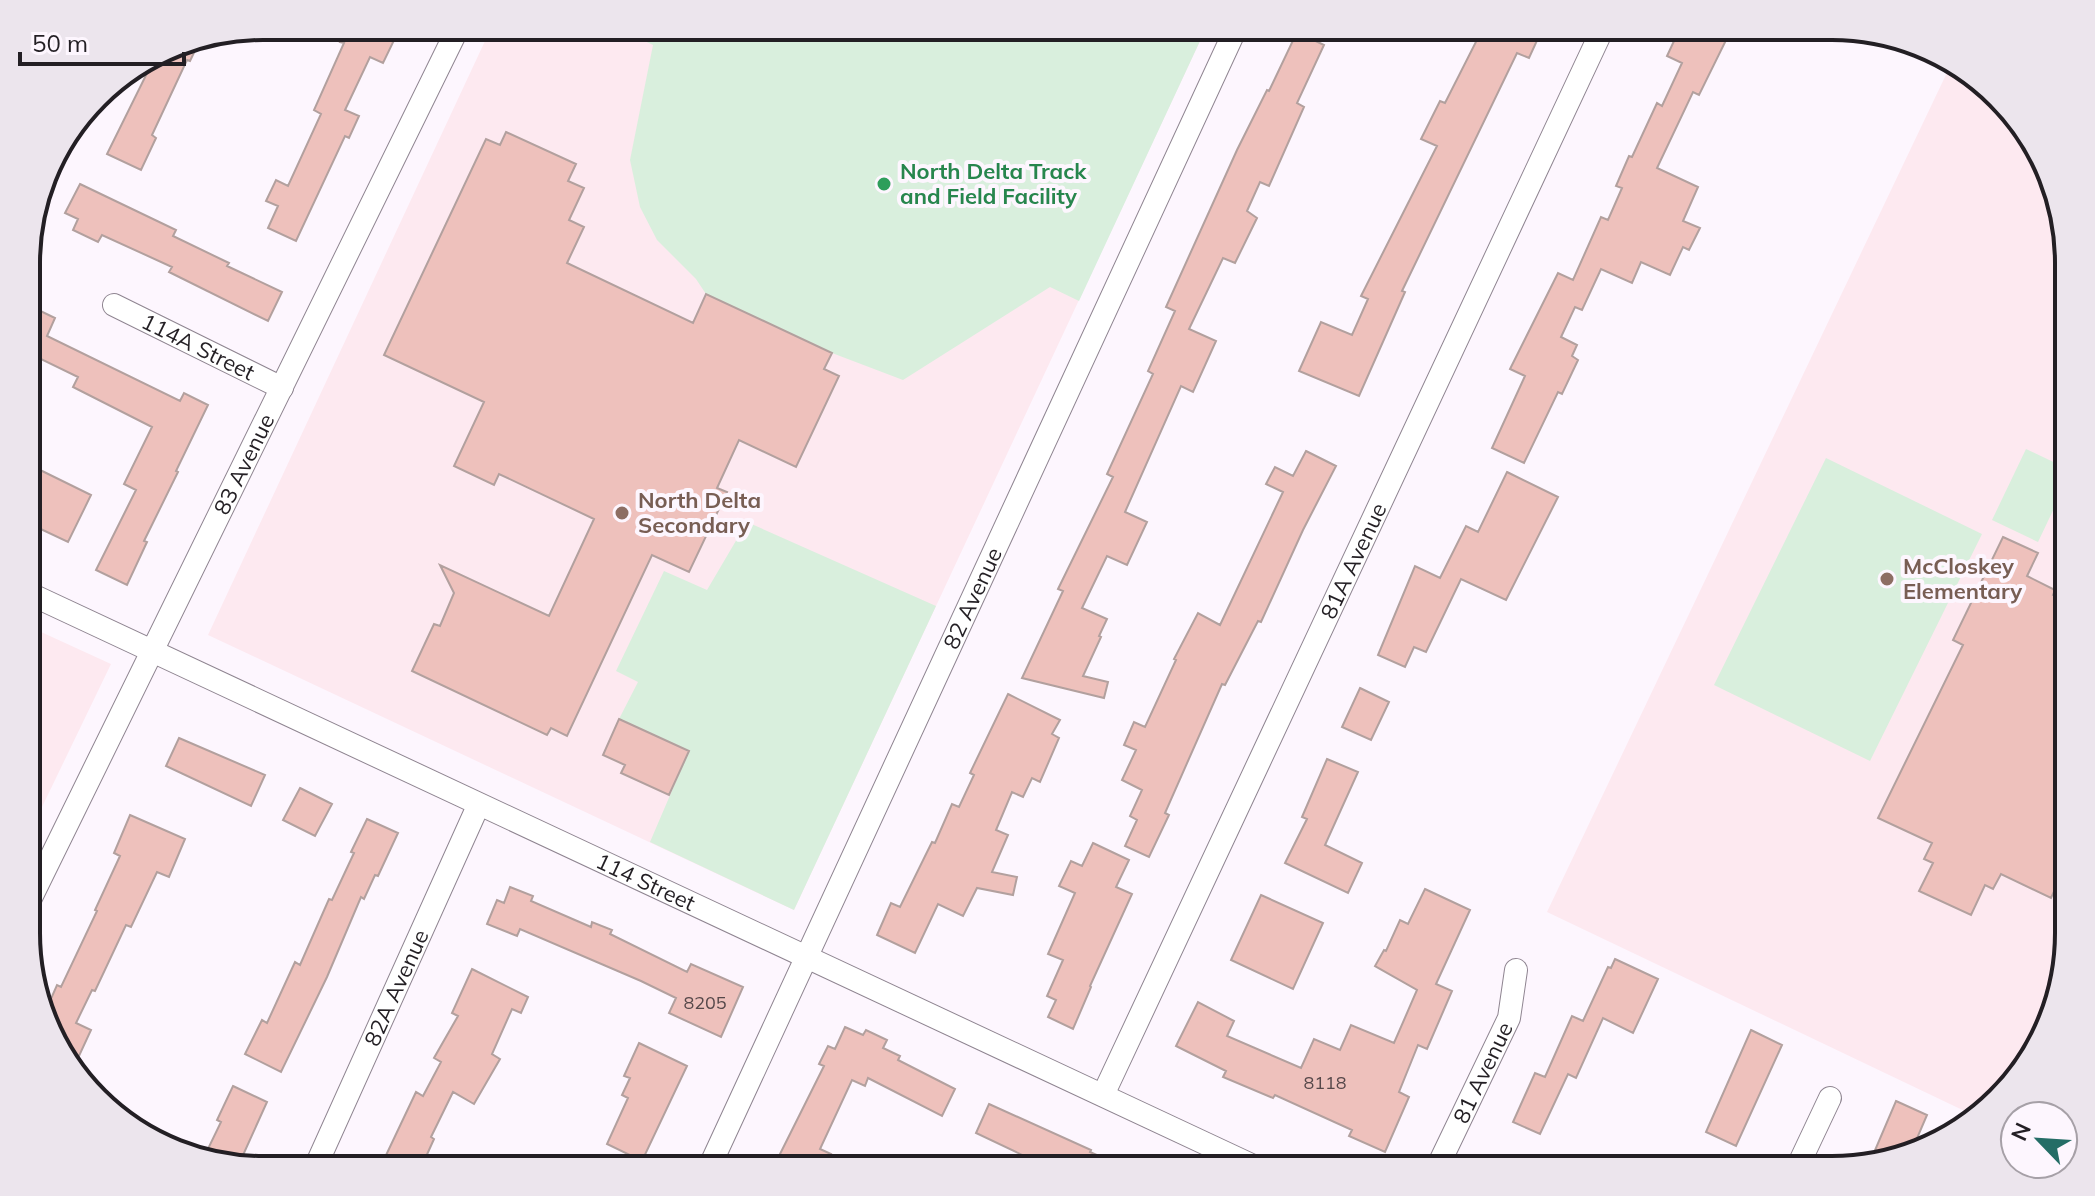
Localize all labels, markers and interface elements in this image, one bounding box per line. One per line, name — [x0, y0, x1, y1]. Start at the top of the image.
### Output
scale bar — [20, 16, 184, 66]
text: 50 m — [32, 28, 88, 58]
place label: North Delta Track and Field Facility — [900, 157, 1087, 210]
marker: North Delta Track and Field Facility — [875, 175, 893, 193]
street label: 114A Street — [137, 307, 260, 386]
street label: 83 Avenue — [207, 409, 280, 519]
place label: North Delta Secondary — [638, 486, 761, 539]
street label: 81A Avenue — [1314, 498, 1393, 623]
marker: North Delta Secondary — [613, 504, 631, 522]
street label: 82 Avenue — [937, 543, 1008, 653]
place label: McCloskey Elementary — [1903, 552, 2022, 605]
marker: McCloskey Elementary — [1878, 570, 1896, 588]
street label: 114 Street — [592, 847, 700, 917]
street label: 82A Avenue — [358, 925, 435, 1050]
house number: 8205 — [683, 991, 727, 1014]
street label: 81 Avenue — [1447, 1018, 1519, 1128]
house number: 8118 — [1303, 1071, 1347, 1094]
north arrow — [1999, 1100, 2079, 1180]
text: N — [2005, 1118, 2037, 1145]

